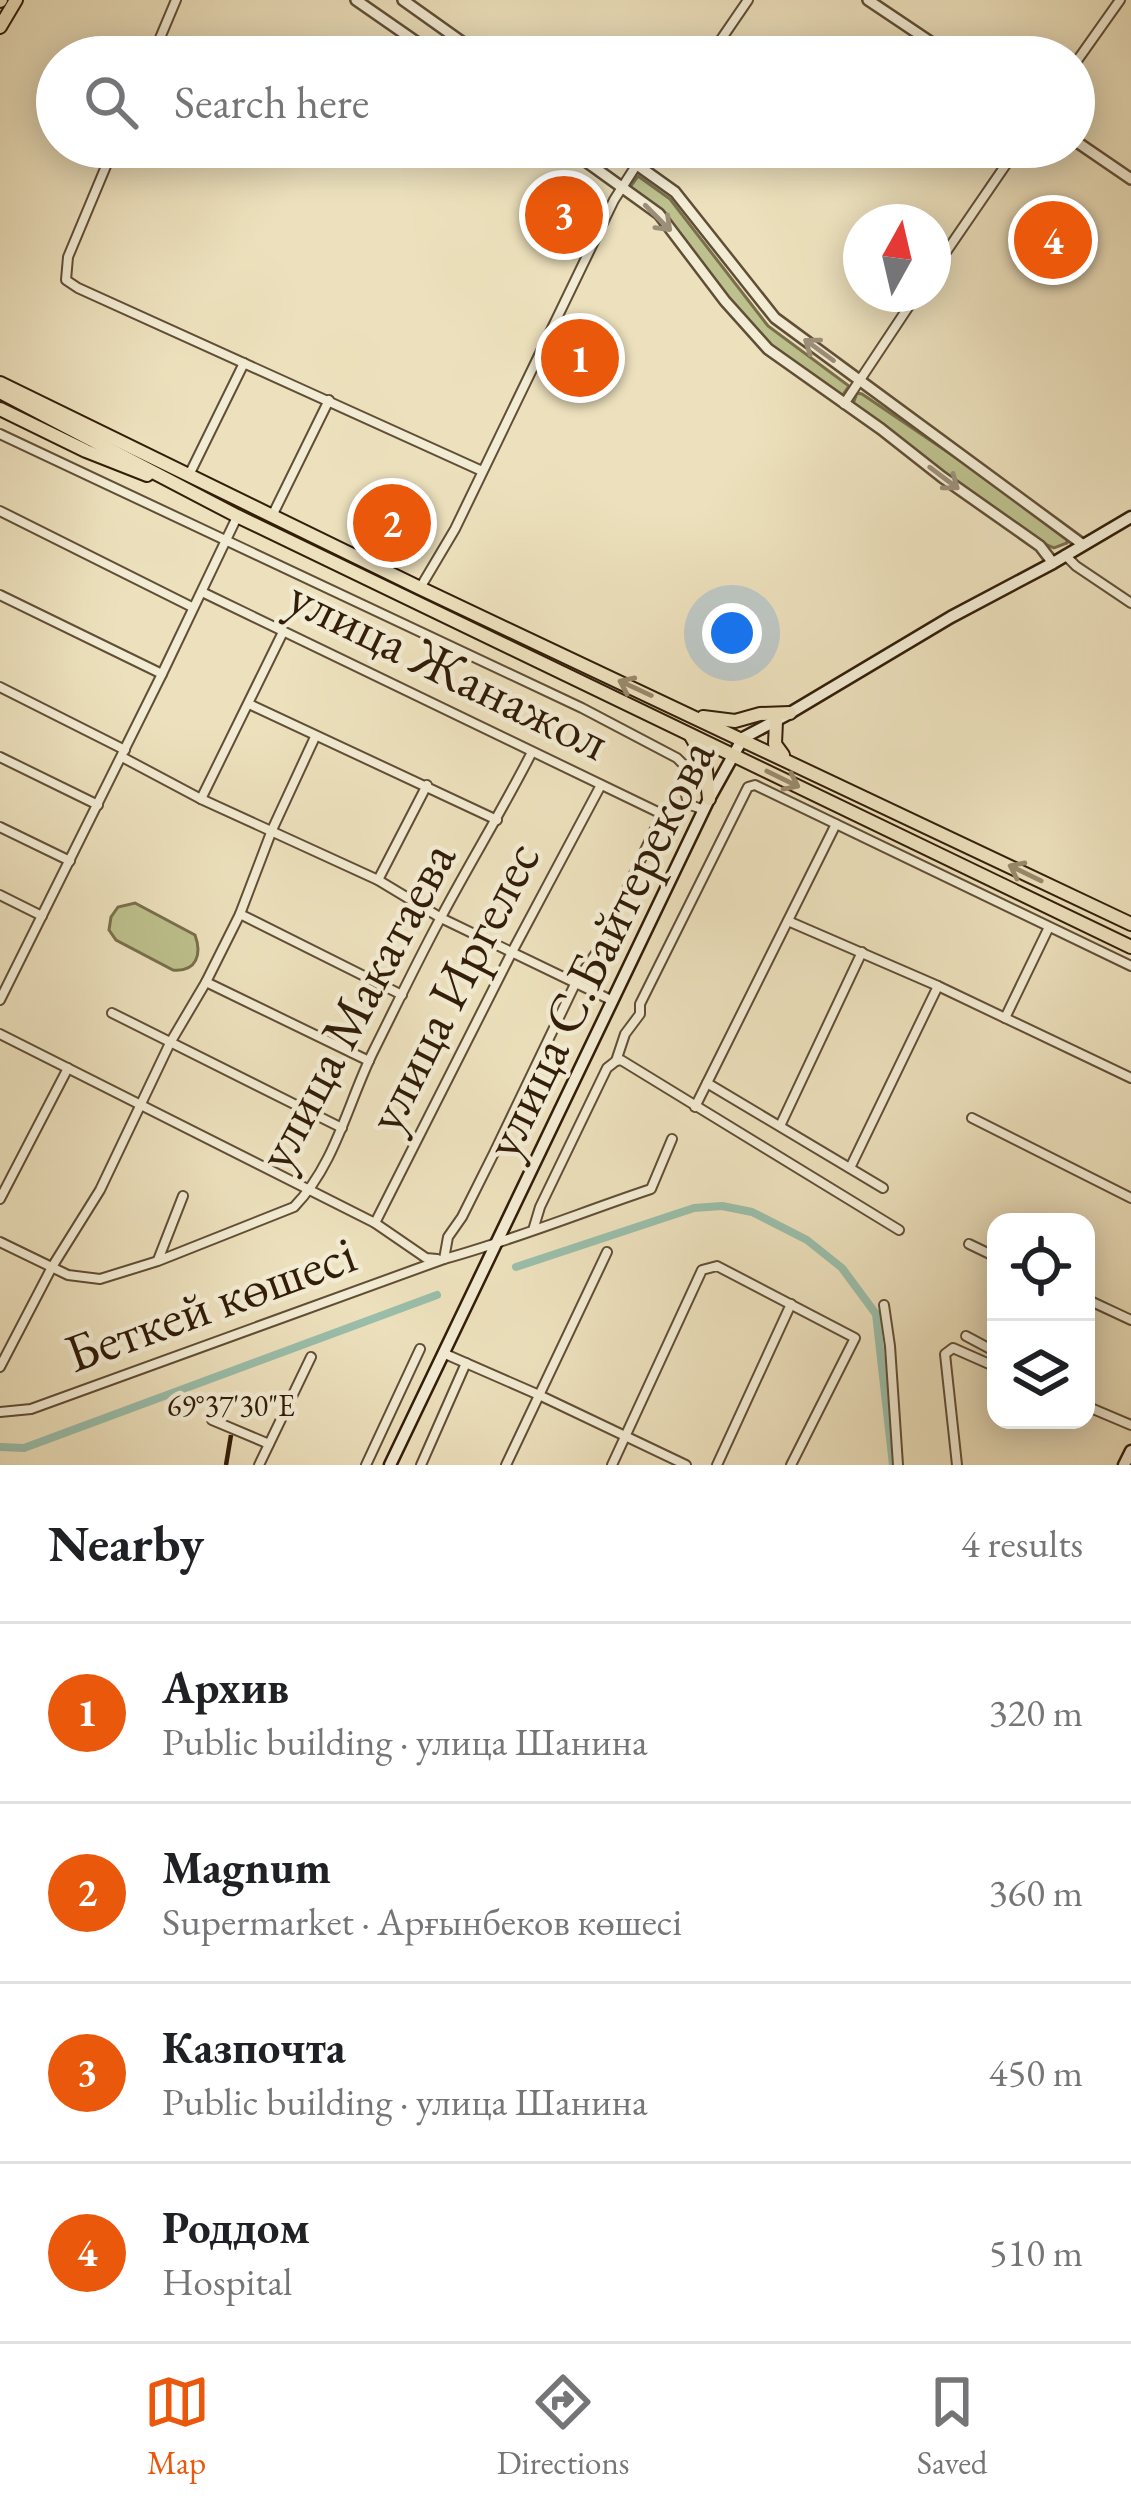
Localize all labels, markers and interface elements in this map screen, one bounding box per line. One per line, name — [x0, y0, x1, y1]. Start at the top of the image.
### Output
search box — [36, 36, 1095, 168]
icon: search — [78, 69, 144, 135]
text: Search here — [174, 73, 369, 131]
pin: 3 — [525, 170, 603, 260]
pin: 4 — [1014, 195, 1092, 285]
one-way arrow — [643, 202, 673, 232]
north arrow — [843, 204, 951, 312]
pin: 1 — [541, 313, 619, 403]
one-way arrow — [803, 338, 836, 363]
one-way arrow — [927, 464, 960, 490]
pin: 2 — [353, 478, 431, 568]
street label: улица Жанажол — [277, 560, 621, 776]
your location — [702, 603, 762, 663]
one-way arrow — [618, 676, 654, 698]
street label: улица С.Байтерекова — [466, 727, 730, 1169]
one-way arrow — [764, 769, 800, 791]
street label: улица Макатаева — [239, 828, 471, 1181]
street label: улица Иргелес — [349, 829, 555, 1143]
one-way arrow — [1008, 861, 1044, 884]
map controls — [987, 1213, 1095, 1429]
button: locate — [987, 1213, 1095, 1321]
street label: Беткей көшесі — [55, 1218, 365, 1388]
button: layers — [987, 1321, 1095, 1429]
text: 69°37'30"E — [167, 1386, 295, 1425]
text: Nearby — [48, 1510, 204, 1576]
text: 4 results — [961, 1518, 1083, 1569]
text: Архив — [162, 1658, 289, 1716]
text: 1 — [77, 1687, 97, 1738]
text: 320 m — [989, 1687, 1083, 1738]
text: Public building · улица Шанина — [162, 1716, 648, 1767]
text: Magnum — [162, 1838, 331, 1896]
text: 2 — [77, 1867, 97, 1918]
text: 360 m — [989, 1867, 1083, 1918]
text: Supermarket · Арғынбеков көшесі — [162, 1896, 682, 1947]
text: Казпочта — [162, 2018, 346, 2076]
text: 3 — [77, 2047, 97, 2098]
text: 450 m — [989, 2047, 1083, 2098]
text: Public building · улица Шанина — [162, 2076, 648, 2127]
text: Роддом — [162, 2198, 310, 2256]
text: 4 — [77, 2227, 97, 2278]
text: 510 m — [989, 2227, 1083, 2278]
text: Hospital — [162, 2256, 292, 2307]
tab: Map — [144, 2369, 210, 2484]
tab: Directions — [497, 2369, 630, 2484]
tab: Saved — [917, 2369, 987, 2484]

